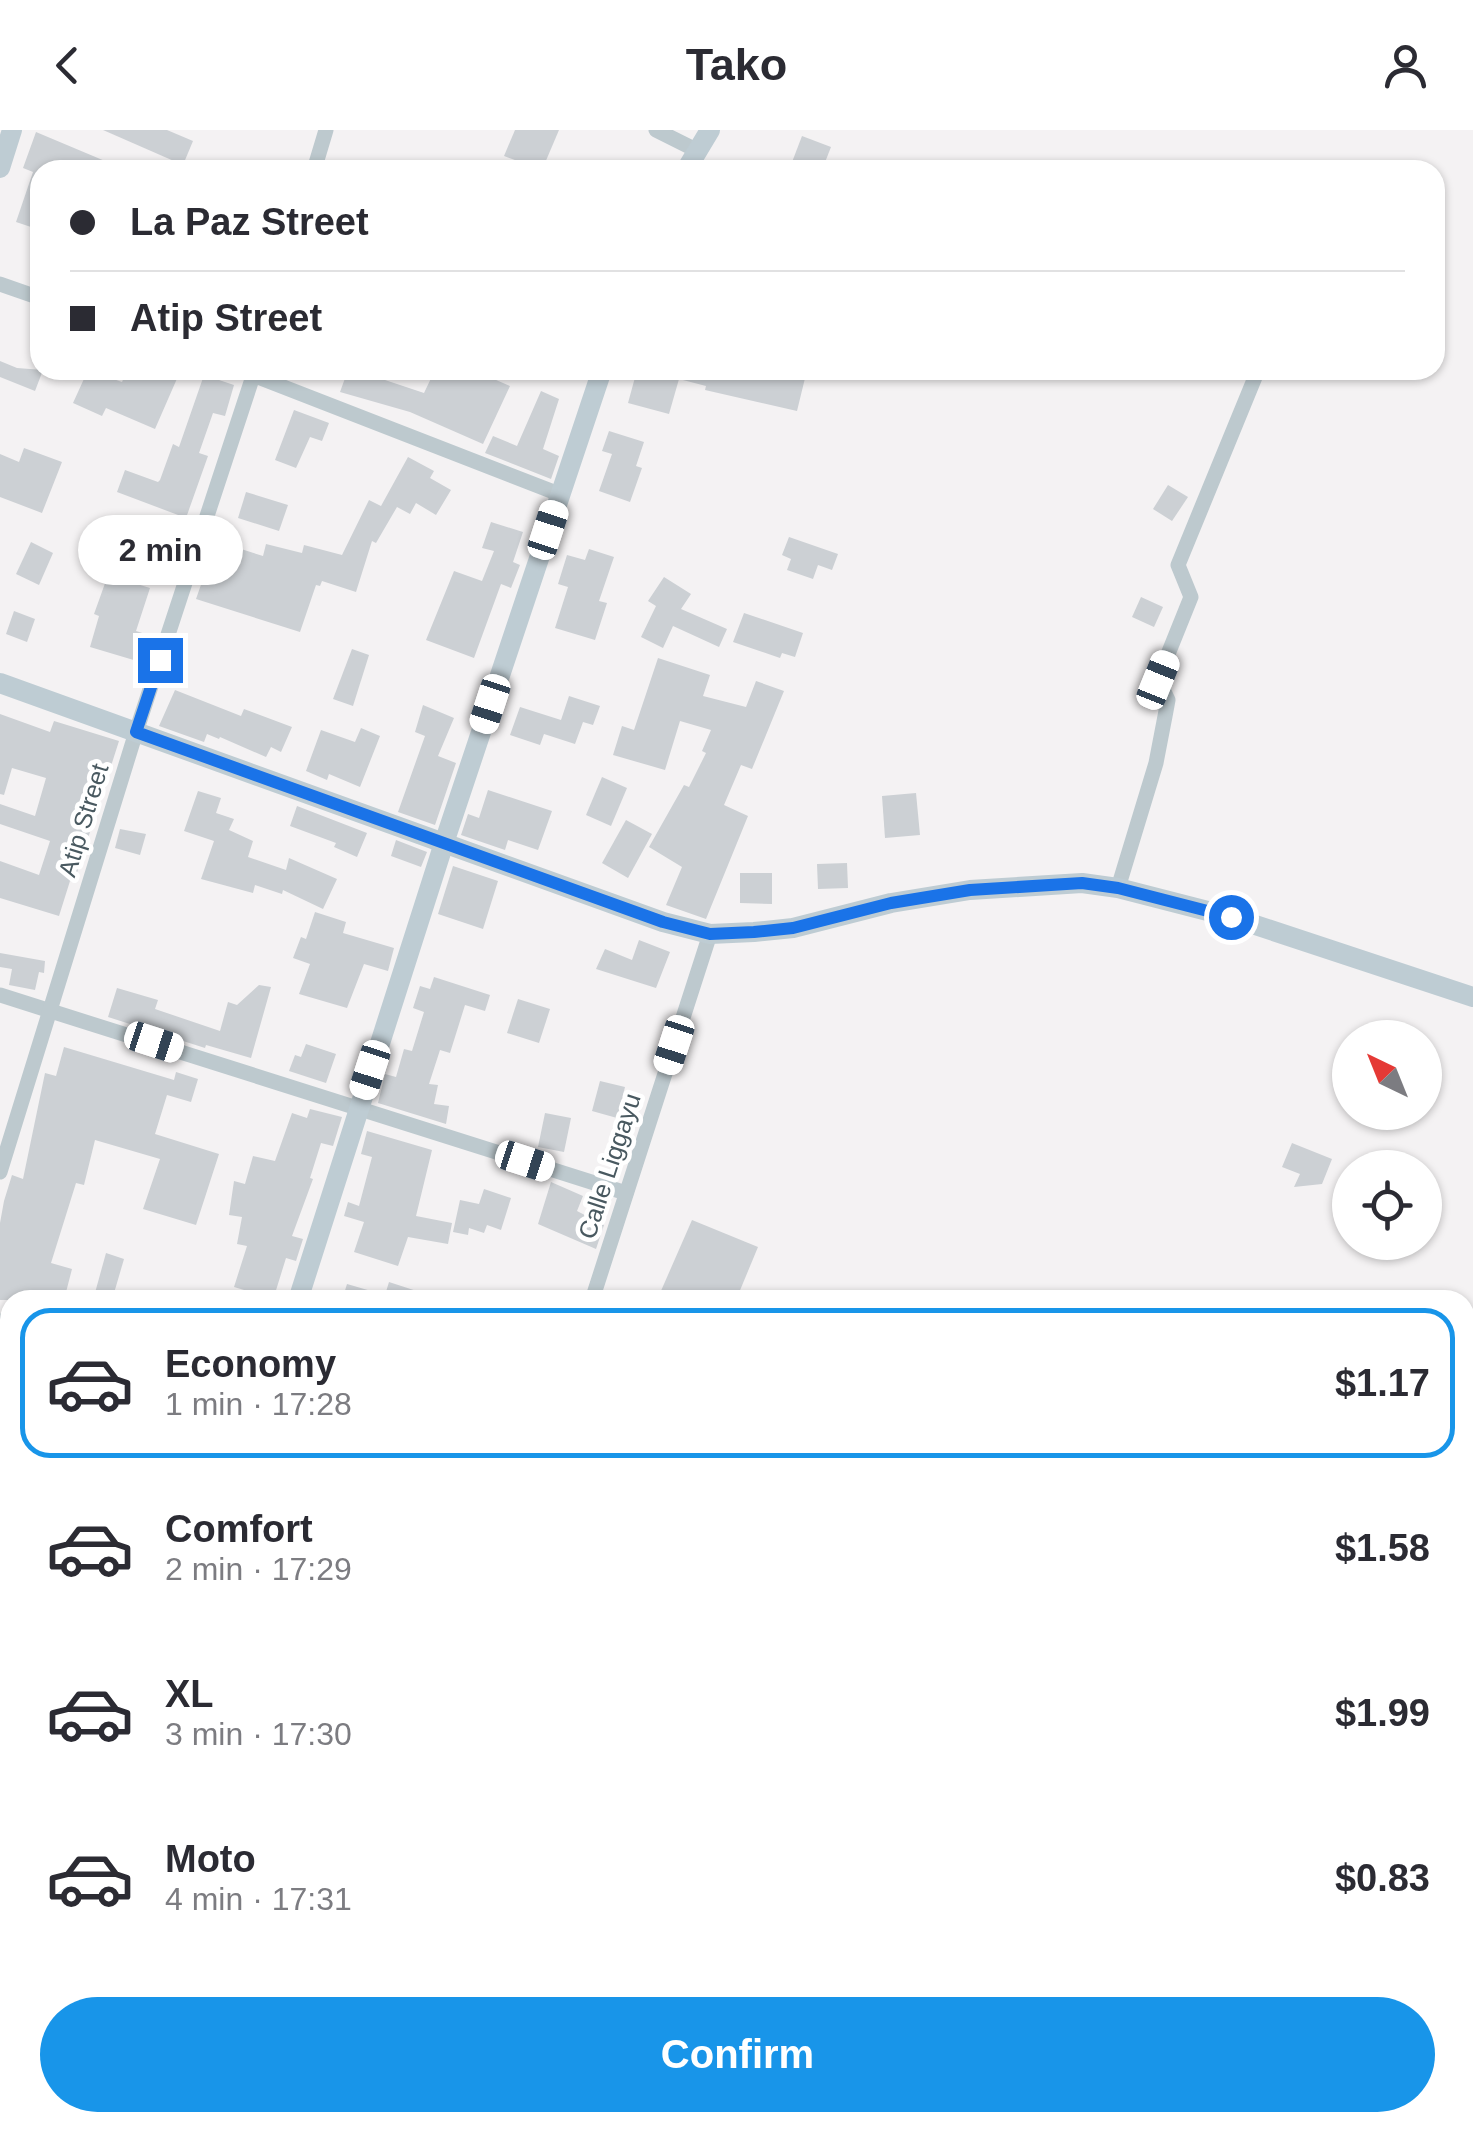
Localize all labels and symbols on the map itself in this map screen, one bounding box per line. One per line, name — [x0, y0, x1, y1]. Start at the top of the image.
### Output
car — [524, 497, 572, 563]
callout: 2 min — [78, 515, 242, 585]
route end — [138, 638, 183, 683]
car — [1133, 647, 1183, 713]
car — [466, 671, 514, 737]
street label: Atip Street — [53, 760, 113, 880]
route start — [1209, 895, 1254, 940]
car — [650, 1012, 698, 1078]
car — [121, 1018, 187, 1066]
north arrow — [1332, 1020, 1442, 1130]
car — [346, 1037, 394, 1103]
street label: Calle Liggayu — [572, 1090, 646, 1242]
car — [492, 1137, 558, 1185]

